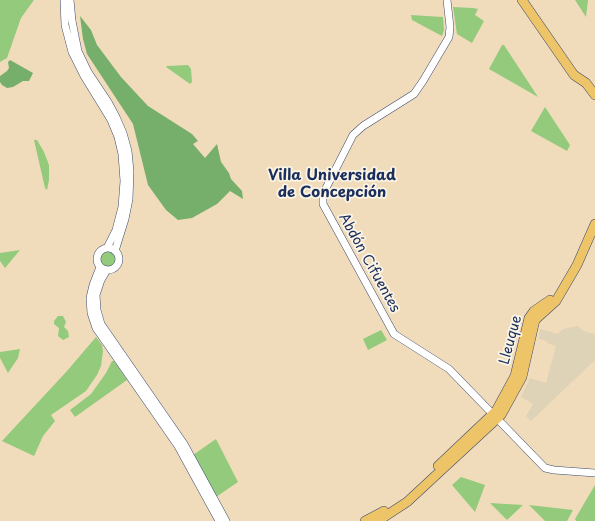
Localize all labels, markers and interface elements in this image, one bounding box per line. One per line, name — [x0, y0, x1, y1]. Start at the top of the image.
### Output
district label: Villa Universidad de Concepción — [268, 167, 396, 202]
street label: Abdón Cifuentes — [335, 211, 403, 315]
street label: Lleuque — [496, 314, 526, 366]

